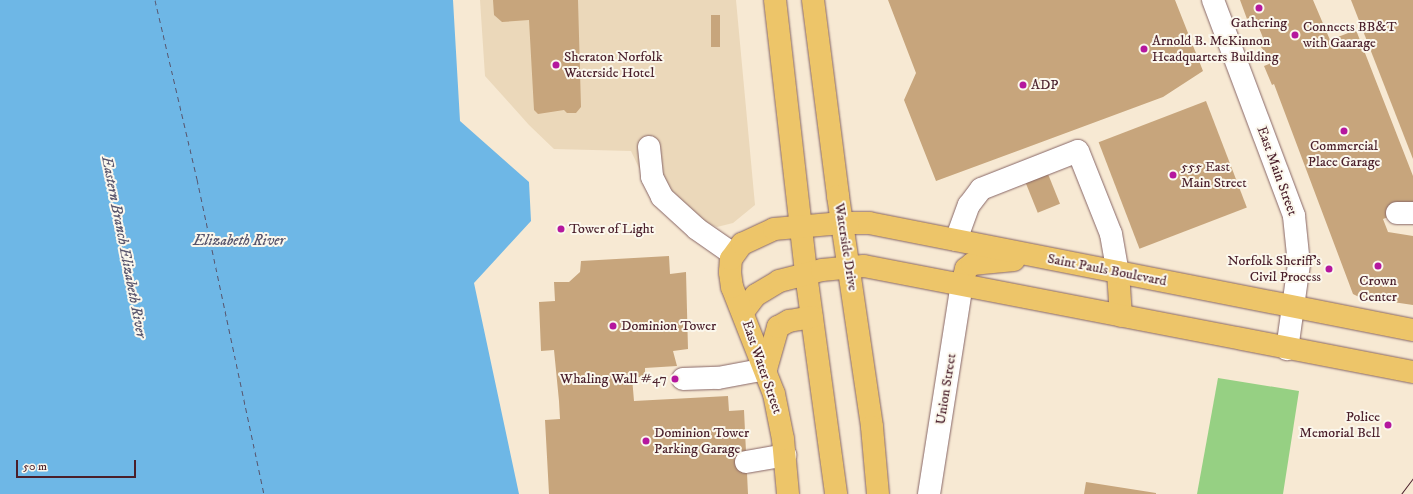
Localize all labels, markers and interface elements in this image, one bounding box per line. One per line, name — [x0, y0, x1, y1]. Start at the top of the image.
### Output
marker: Gathering — [1254, 3, 1264, 13]
place label: Gathering — [1231, 15, 1287, 31]
place label: Connects BB&T with Gaarage — [1303, 19, 1397, 52]
marker: Connects BB&T with Gaarage — [1290, 30, 1300, 40]
place label: Arnold B. McKinnon Headquarters Building — [1152, 33, 1278, 66]
marker: Arnold B. McKinnon Headquarters Building — [1139, 44, 1149, 54]
place label: Sheraton Norfolk Waterside Hotel — [564, 49, 663, 82]
marker: Sheraton Norfolk Waterside Hotel — [551, 60, 561, 70]
place label: ADP — [1031, 77, 1058, 93]
marker: ADP — [1018, 80, 1028, 90]
street label: East Main Street — [1253, 124, 1301, 218]
marker: Commercial Place Garage — [1339, 126, 1349, 136]
place label: Commercial Place Garage — [1308, 138, 1380, 170]
water label: Eastern Branch Elizabeth River — [98, 155, 150, 339]
place label: 555 East Main Street — [1181, 159, 1247, 192]
marker: 555 East Main Street — [1168, 170, 1178, 180]
street label: Waterside Drive — [831, 202, 861, 292]
place label: Tower of Light — [569, 221, 654, 237]
marker: Tower of Light — [556, 224, 566, 234]
water label: Elizabeth River — [193, 232, 285, 250]
street label: Saint Pauls Boulevard — [1046, 250, 1168, 290]
place label: Norfolk Sheriff's Civil Process — [1227, 253, 1321, 286]
marker: Crown Center — [1373, 261, 1383, 271]
marker: Norfolk Sheriff's Civil Process — [1324, 264, 1334, 274]
place label: Crown Center — [1359, 273, 1397, 306]
place label: Dominion Tower — [621, 318, 716, 334]
street label: East Water Street — [738, 318, 786, 416]
marker: Dominion Tower — [608, 321, 618, 331]
street label: Union Street — [932, 352, 960, 426]
place label: Whaling Wall #47 — [560, 371, 667, 387]
marker: Whaling Wall #47 — [670, 374, 680, 384]
place label: Police Memorial Bell — [1299, 409, 1380, 442]
marker: Police Memorial Bell — [1383, 420, 1393, 430]
place label: Dominion Tower Parking Garage — [654, 425, 749, 458]
marker: Dominion Tower Parking Garage — [641, 436, 651, 446]
scale bar — [18, 452, 138, 478]
text: 50 m — [23, 459, 47, 474]

